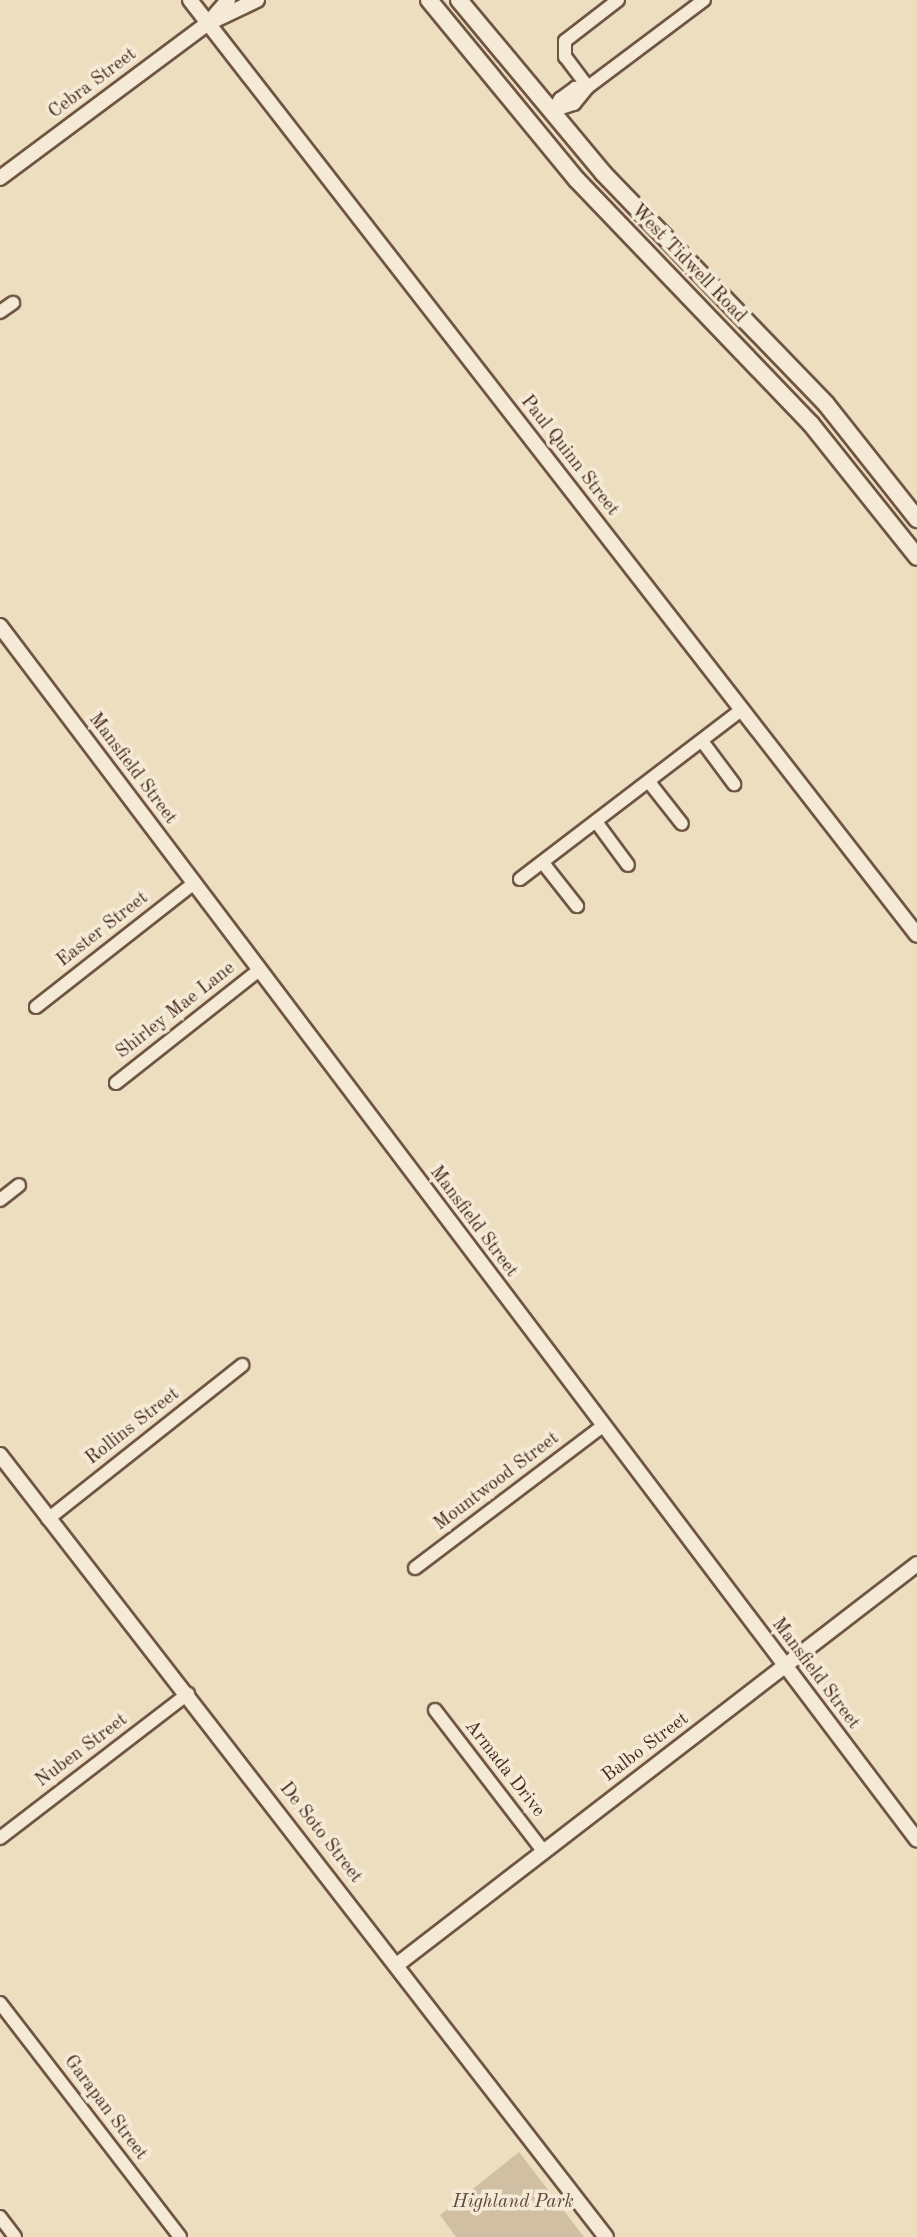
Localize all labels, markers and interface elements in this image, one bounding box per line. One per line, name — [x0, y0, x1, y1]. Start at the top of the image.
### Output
street label: Cebra Street — [45, 44, 141, 124]
street label: West Tidwell Road — [625, 200, 751, 328]
street label: Paul Quinn Street — [515, 391, 623, 521]
street label: Mansfield Street — [83, 709, 181, 829]
street label: Easter Street — [53, 887, 153, 973]
street label: Shirley Mae Lane — [112, 957, 240, 1065]
street label: Mansfield Street — [424, 1162, 522, 1282]
street label: Rollins Street — [82, 1383, 184, 1471]
street label: Mountwood Street — [430, 1428, 564, 1536]
street label: Mansfield Street — [766, 1614, 864, 1734]
street label: Balbo Street — [598, 1708, 694, 1788]
street label: Nuben Street — [32, 1709, 132, 1793]
street label: Armada Drive — [459, 1716, 549, 1822]
street label: De Soto Street — [274, 1778, 366, 1888]
street label: Garapan Street — [58, 2051, 152, 2165]
park label: Highland Park — [452, 2192, 574, 2214]

